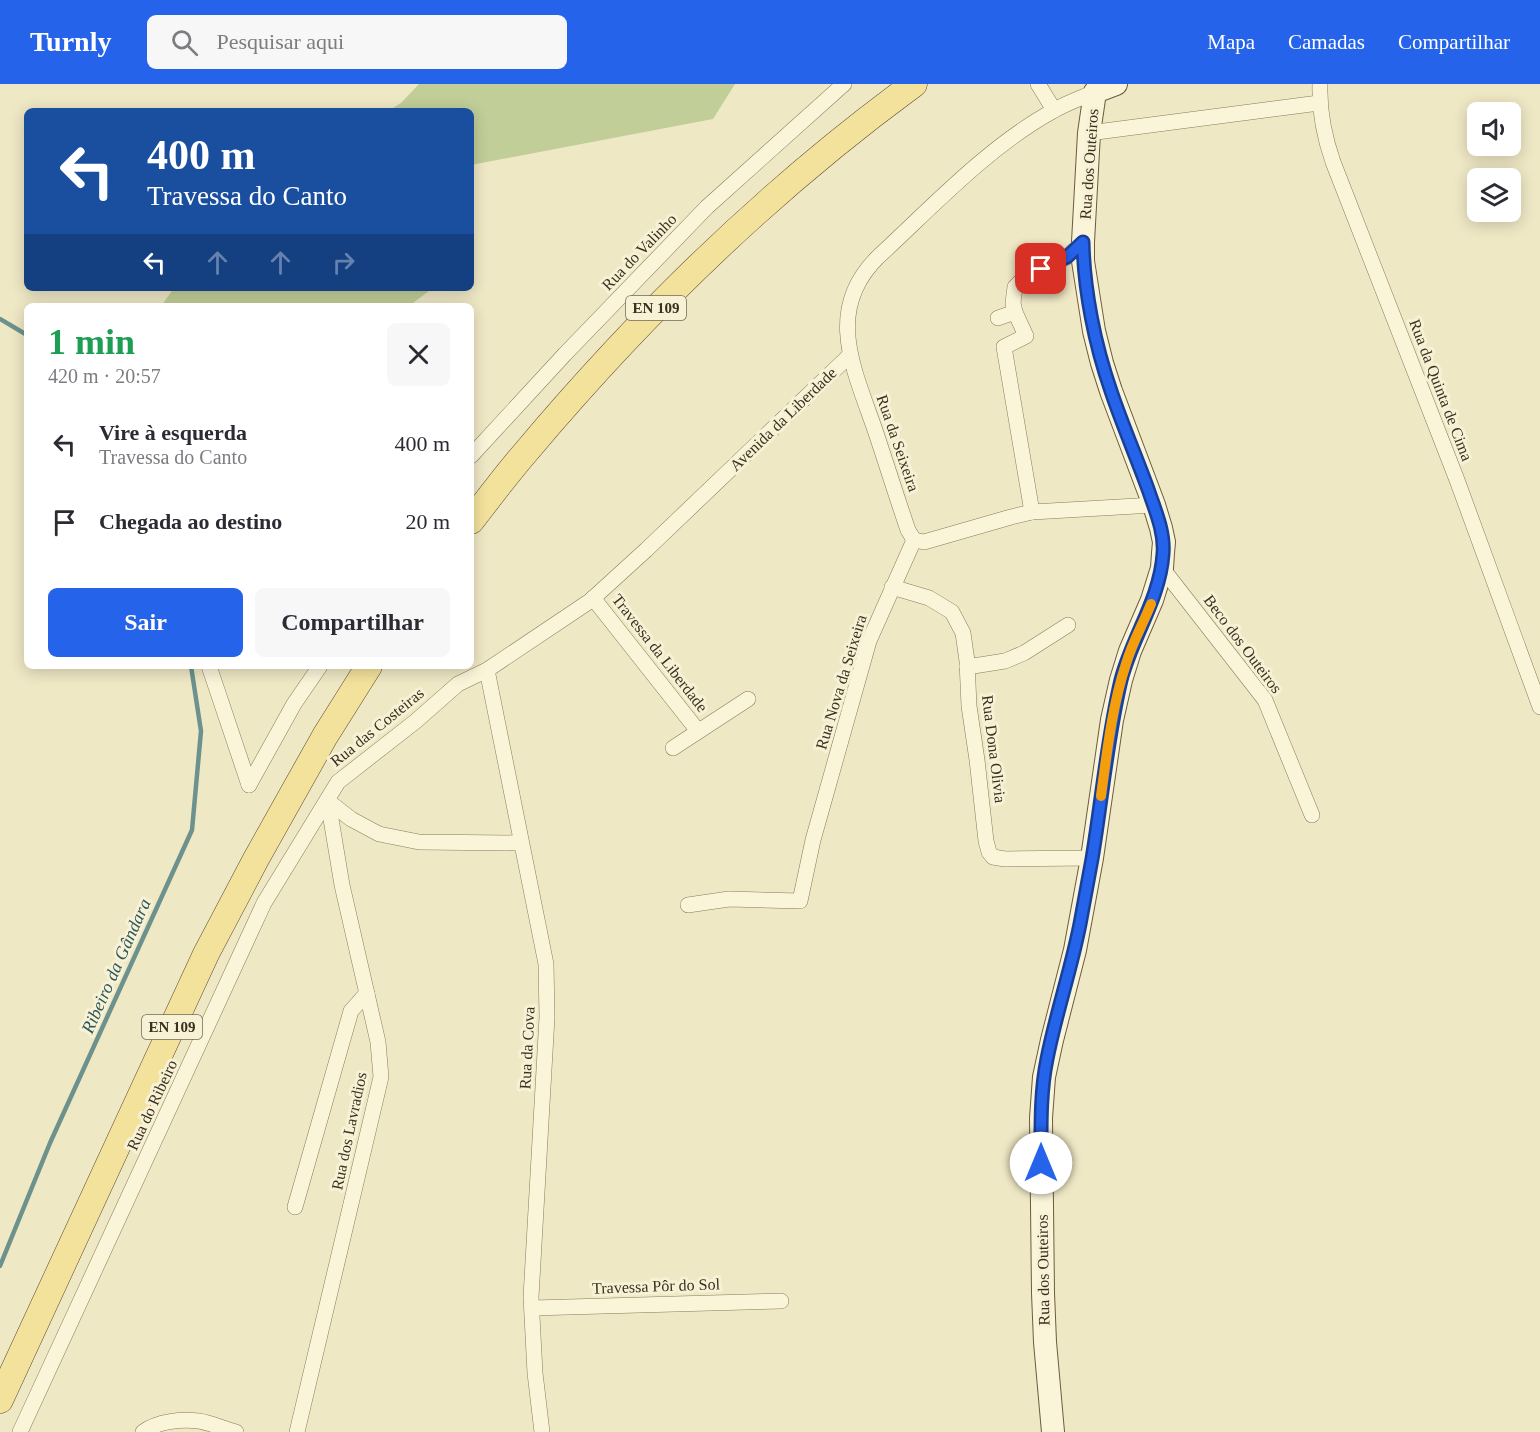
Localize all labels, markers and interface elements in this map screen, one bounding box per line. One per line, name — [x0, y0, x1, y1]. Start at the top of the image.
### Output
search box — [147, 15, 567, 69]
text: Turnly — [30, 26, 111, 57]
icon: search — [168, 26, 201, 59]
text: Pesquisar aqui — [216, 29, 344, 54]
text: Mapa — [1207, 30, 1255, 54]
text: Camadas — [1288, 30, 1365, 54]
text: Compartilhar — [1398, 30, 1510, 54]
map controls — [1467, 102, 1521, 222]
button: sound — [1467, 102, 1521, 156]
street label: Rua dos Outeiros — [1077, 108, 1101, 220]
icon: left — [48, 132, 126, 210]
text: 400 m — [147, 132, 256, 178]
button: layers — [1467, 168, 1521, 222]
text: Travessa do Canto — [147, 181, 347, 211]
street label: Rua do Valinho — [598, 210, 680, 294]
pin — [1015, 243, 1066, 294]
icon: left — [138, 246, 171, 279]
icon: ahead — [201, 246, 234, 279]
icon: ahead — [264, 246, 297, 279]
icon: right — [327, 246, 360, 279]
icon: arrive — [1024, 252, 1057, 285]
road number: EN 109 — [626, 296, 686, 320]
street label: Rua da Quinta de Cima — [1406, 317, 1476, 463]
text: 1 min — [48, 322, 135, 362]
button: close — [387, 323, 450, 386]
street label: Avenida da Liberdade — [726, 364, 840, 474]
text: 420 m · 20:57 — [48, 365, 161, 387]
street label: Rua da Seixeira — [873, 392, 923, 494]
text: Vire à esquerda — [99, 420, 247, 445]
icon: left — [48, 428, 81, 461]
text: 400 m — [394, 431, 450, 456]
text: Travessa do Canto — [99, 446, 247, 468]
icon: arrive — [48, 506, 81, 539]
text: Chegada ao destino — [99, 509, 282, 534]
text: 20 m — [405, 509, 450, 534]
button: Sair — [48, 588, 243, 657]
button: Compartilhar — [255, 588, 450, 657]
street label: Travessa da Liberdade — [609, 591, 711, 715]
street label: Beco dos Outeiros — [1201, 592, 1285, 696]
street label: Rua Nova da Seixeira — [812, 613, 870, 751]
street label: Rua das Costeiras — [327, 684, 427, 770]
street label: Rua Dona Olivia — [979, 694, 1009, 804]
water label: Ribeiro da Gândara — [77, 896, 155, 1037]
street label: Rua da Cova — [516, 1006, 538, 1090]
road number: EN 109 — [142, 1015, 202, 1039]
street label: Rua do Ribeiro — [124, 1057, 180, 1153]
street label: Rua dos Lavradios — [328, 1071, 370, 1191]
position arrow — [1009, 1131, 1073, 1195]
street label: Rua dos Outeiros — [1034, 1214, 1052, 1326]
street label: Travessa Pôr do Sol — [592, 1275, 721, 1297]

